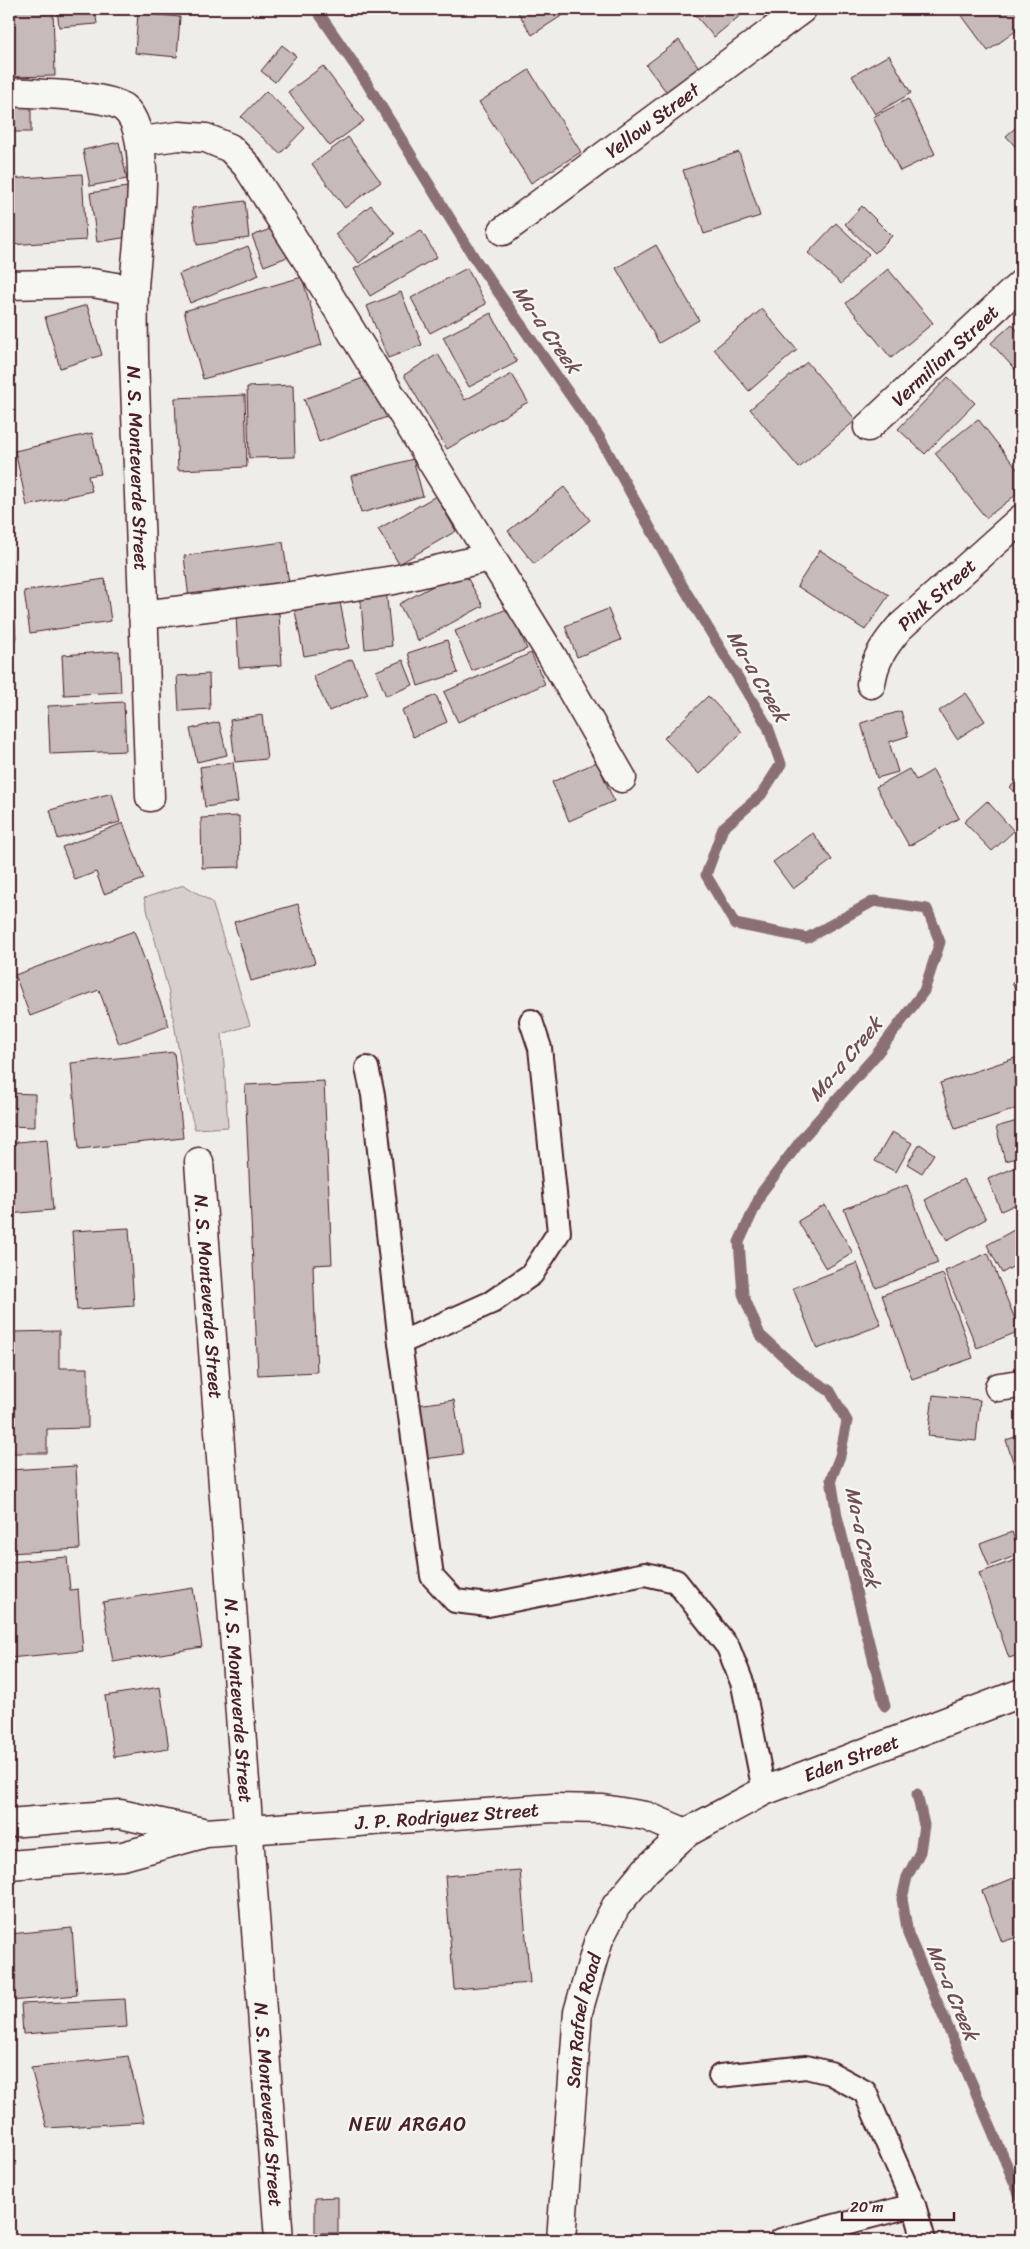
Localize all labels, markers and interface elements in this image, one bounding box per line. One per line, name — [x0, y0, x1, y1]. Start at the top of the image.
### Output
street label: Yellow Street — [598, 73, 708, 167]
water label: Ma-a Creek — [503, 277, 592, 383]
street label: Vermilion Street — [883, 296, 1007, 415]
street label: N. S. Monteverde Street — [117, 365, 158, 571]
street label: Pink Street — [890, 550, 984, 640]
water label: Ma-a Creek — [717, 623, 799, 731]
water label: Ma-a Creek — [799, 1007, 893, 1110]
street label: N. S. Monteverde Street — [184, 1193, 233, 1400]
water label: Ma-a Creek — [835, 1484, 891, 1593]
street label: N. S. Monteverde Street — [214, 1597, 263, 1804]
street label: Eden Street — [799, 1725, 904, 1791]
street label: J. P. Rodriguez Street — [353, 1793, 540, 1839]
water label: Ma-a Creek — [916, 1938, 990, 2048]
street label: San Rafael Road — [556, 1947, 612, 2089]
street label: N. S. Monteverde Street — [244, 2001, 292, 2208]
district label: NEW ARGAO — [349, 2107, 467, 2142]
scale bar — [842, 2189, 955, 2221]
text: 20 m — [850, 2194, 884, 2220]

